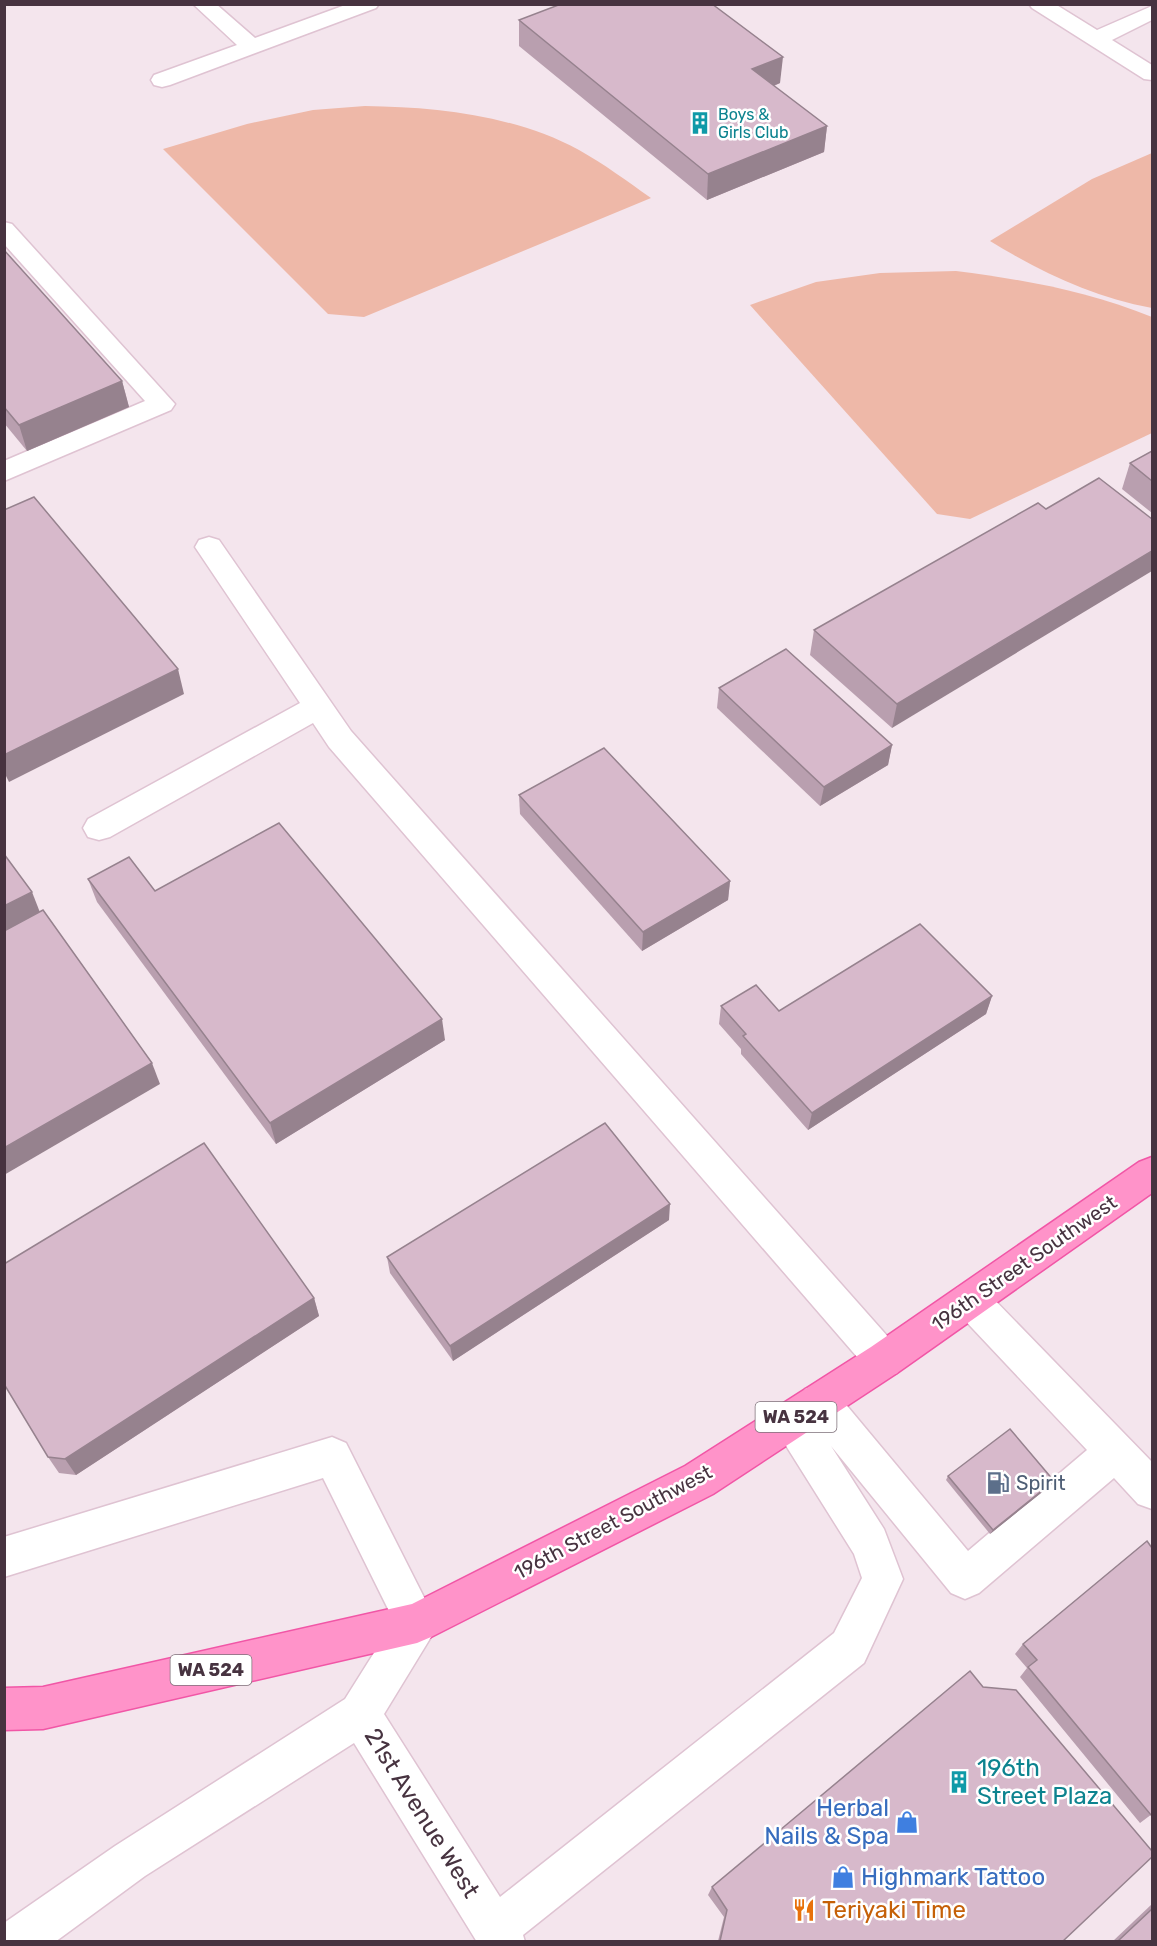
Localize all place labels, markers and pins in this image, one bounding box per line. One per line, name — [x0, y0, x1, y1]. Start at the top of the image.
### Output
place label: Boys & Girls Club — [718, 105, 789, 142]
building icon: Boys & Girls Club — [687, 110, 713, 136]
fuel station icon: Spirit — [985, 1470, 1011, 1496]
place label: Spirit — [1016, 1471, 1066, 1495]
place label: 196th Street Plaza — [977, 1754, 1112, 1810]
building icon: 196th Street Plaza — [946, 1769, 972, 1795]
place label: Herbal Nails & Spa — [764, 1794, 889, 1850]
shop icon: Herbal Nails & Spa — [894, 1809, 920, 1835]
place label: Highmark Tattoo — [861, 1863, 1045, 1891]
shop icon: Highmark Tattoo — [830, 1864, 856, 1890]
place label: Teriyaki Time — [822, 1896, 966, 1924]
restaurant icon: Teriyaki Time — [791, 1897, 817, 1923]

